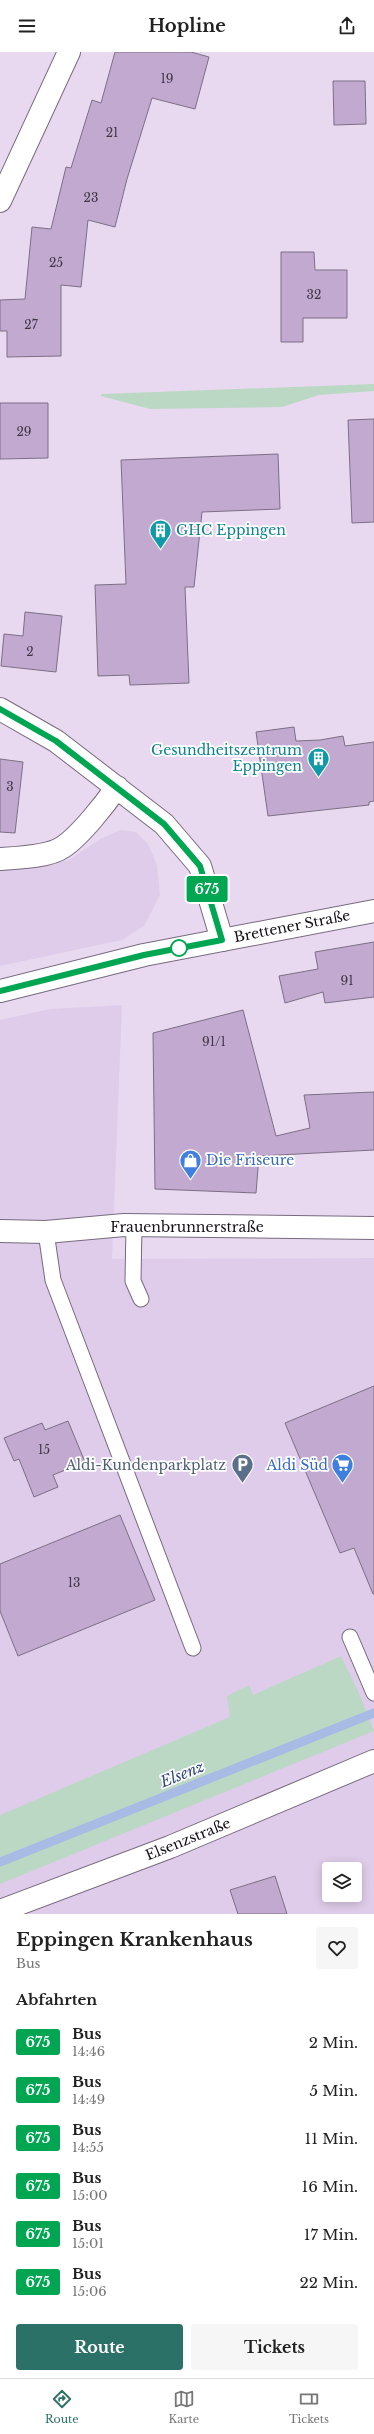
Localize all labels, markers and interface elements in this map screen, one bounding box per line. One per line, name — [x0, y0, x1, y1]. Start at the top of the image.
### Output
icon: menu — [16, 15, 38, 37]
text: Hopline — [148, 15, 226, 37]
icon: share — [336, 15, 358, 37]
house number: 19 — [160, 71, 174, 86]
house number: 21 — [106, 125, 118, 140]
house number: 23 — [84, 190, 98, 205]
house number: 25 — [49, 255, 63, 270]
house number: 32 — [307, 287, 321, 302]
house number: 27 — [24, 317, 39, 332]
house number: 29 — [16, 424, 32, 439]
building icon: GHC Eppingen — [148, 517, 174, 550]
place label: GHC Eppingen — [176, 521, 286, 539]
house number: 2 — [26, 644, 34, 659]
place label: Gesundheitszentrum Eppingen — [151, 741, 302, 775]
building icon: Gesundheitszentrum Eppingen — [305, 745, 331, 778]
house number: 3 — [6, 779, 14, 794]
line badge: 675 — [184, 876, 230, 902]
text: 675 — [195, 880, 219, 898]
street label: Brettener Straße — [232, 906, 352, 946]
unlabelled marker — [170, 939, 188, 957]
house number: 91 — [340, 973, 354, 988]
house number: 91/1 — [202, 1034, 226, 1049]
shop icon: Die Friseure — [178, 1147, 204, 1180]
place label: Die Friseure — [206, 1151, 294, 1169]
street label: Frauenbrunnerstraße — [110, 1218, 264, 1236]
house number: 15 — [38, 1442, 50, 1457]
parking icon: Aldi-Kundenparkplatz — [229, 1452, 255, 1485]
supermarket icon: Aldi Süd — [330, 1452, 356, 1485]
place label: Aldi-Kundenparkplatz — [65, 1456, 226, 1474]
place label: Aldi Süd — [266, 1456, 329, 1474]
house number: 13 — [68, 1575, 80, 1590]
water label: Elsenz — [156, 1757, 207, 1792]
street label: Elsenzstraße — [143, 1814, 233, 1864]
map controls — [322, 1862, 362, 1902]
button: layers — [322, 1862, 362, 1902]
button: heart — [316, 1927, 358, 1969]
text: Eppingen Krankenhaus — [16, 1928, 253, 1951]
text: Bus — [16, 1955, 41, 1972]
text: Abfahrten — [16, 1990, 97, 2009]
text: Bus — [72, 2024, 102, 2043]
text: 675 — [26, 2033, 50, 2051]
text: 2 Min. — [309, 2033, 358, 2052]
text: 14:46 — [72, 2043, 105, 2060]
text: Bus — [72, 2072, 102, 2091]
text: 675 — [26, 2081, 50, 2099]
text: 5 Min. — [309, 2081, 358, 2100]
text: 14:49 — [72, 2091, 105, 2108]
text: Bus — [72, 2120, 102, 2139]
text: 675 — [26, 2129, 50, 2147]
text: 11 Min. — [305, 2129, 358, 2148]
text: 14:55 — [72, 2139, 104, 2156]
text: Bus — [72, 2168, 102, 2187]
text: 675 — [26, 2177, 50, 2195]
text: 16 Min. — [302, 2177, 358, 2196]
text: 15:00 — [72, 2187, 107, 2204]
text: Bus — [72, 2216, 102, 2235]
text: 675 — [26, 2225, 50, 2243]
text: 17 Min. — [304, 2225, 358, 2244]
text: 15:01 — [72, 2235, 104, 2252]
text: Bus — [72, 2264, 102, 2283]
text: 675 — [26, 2273, 50, 2291]
text: 22 Min. — [299, 2273, 358, 2292]
text: 15:06 — [72, 2283, 107, 2300]
button: Route — [16, 2324, 183, 2370]
button: Tickets — [191, 2324, 358, 2370]
tab: Route — [45, 2388, 79, 2426]
tab: Karte — [169, 2388, 199, 2426]
tab: Tickets — [289, 2388, 329, 2426]

